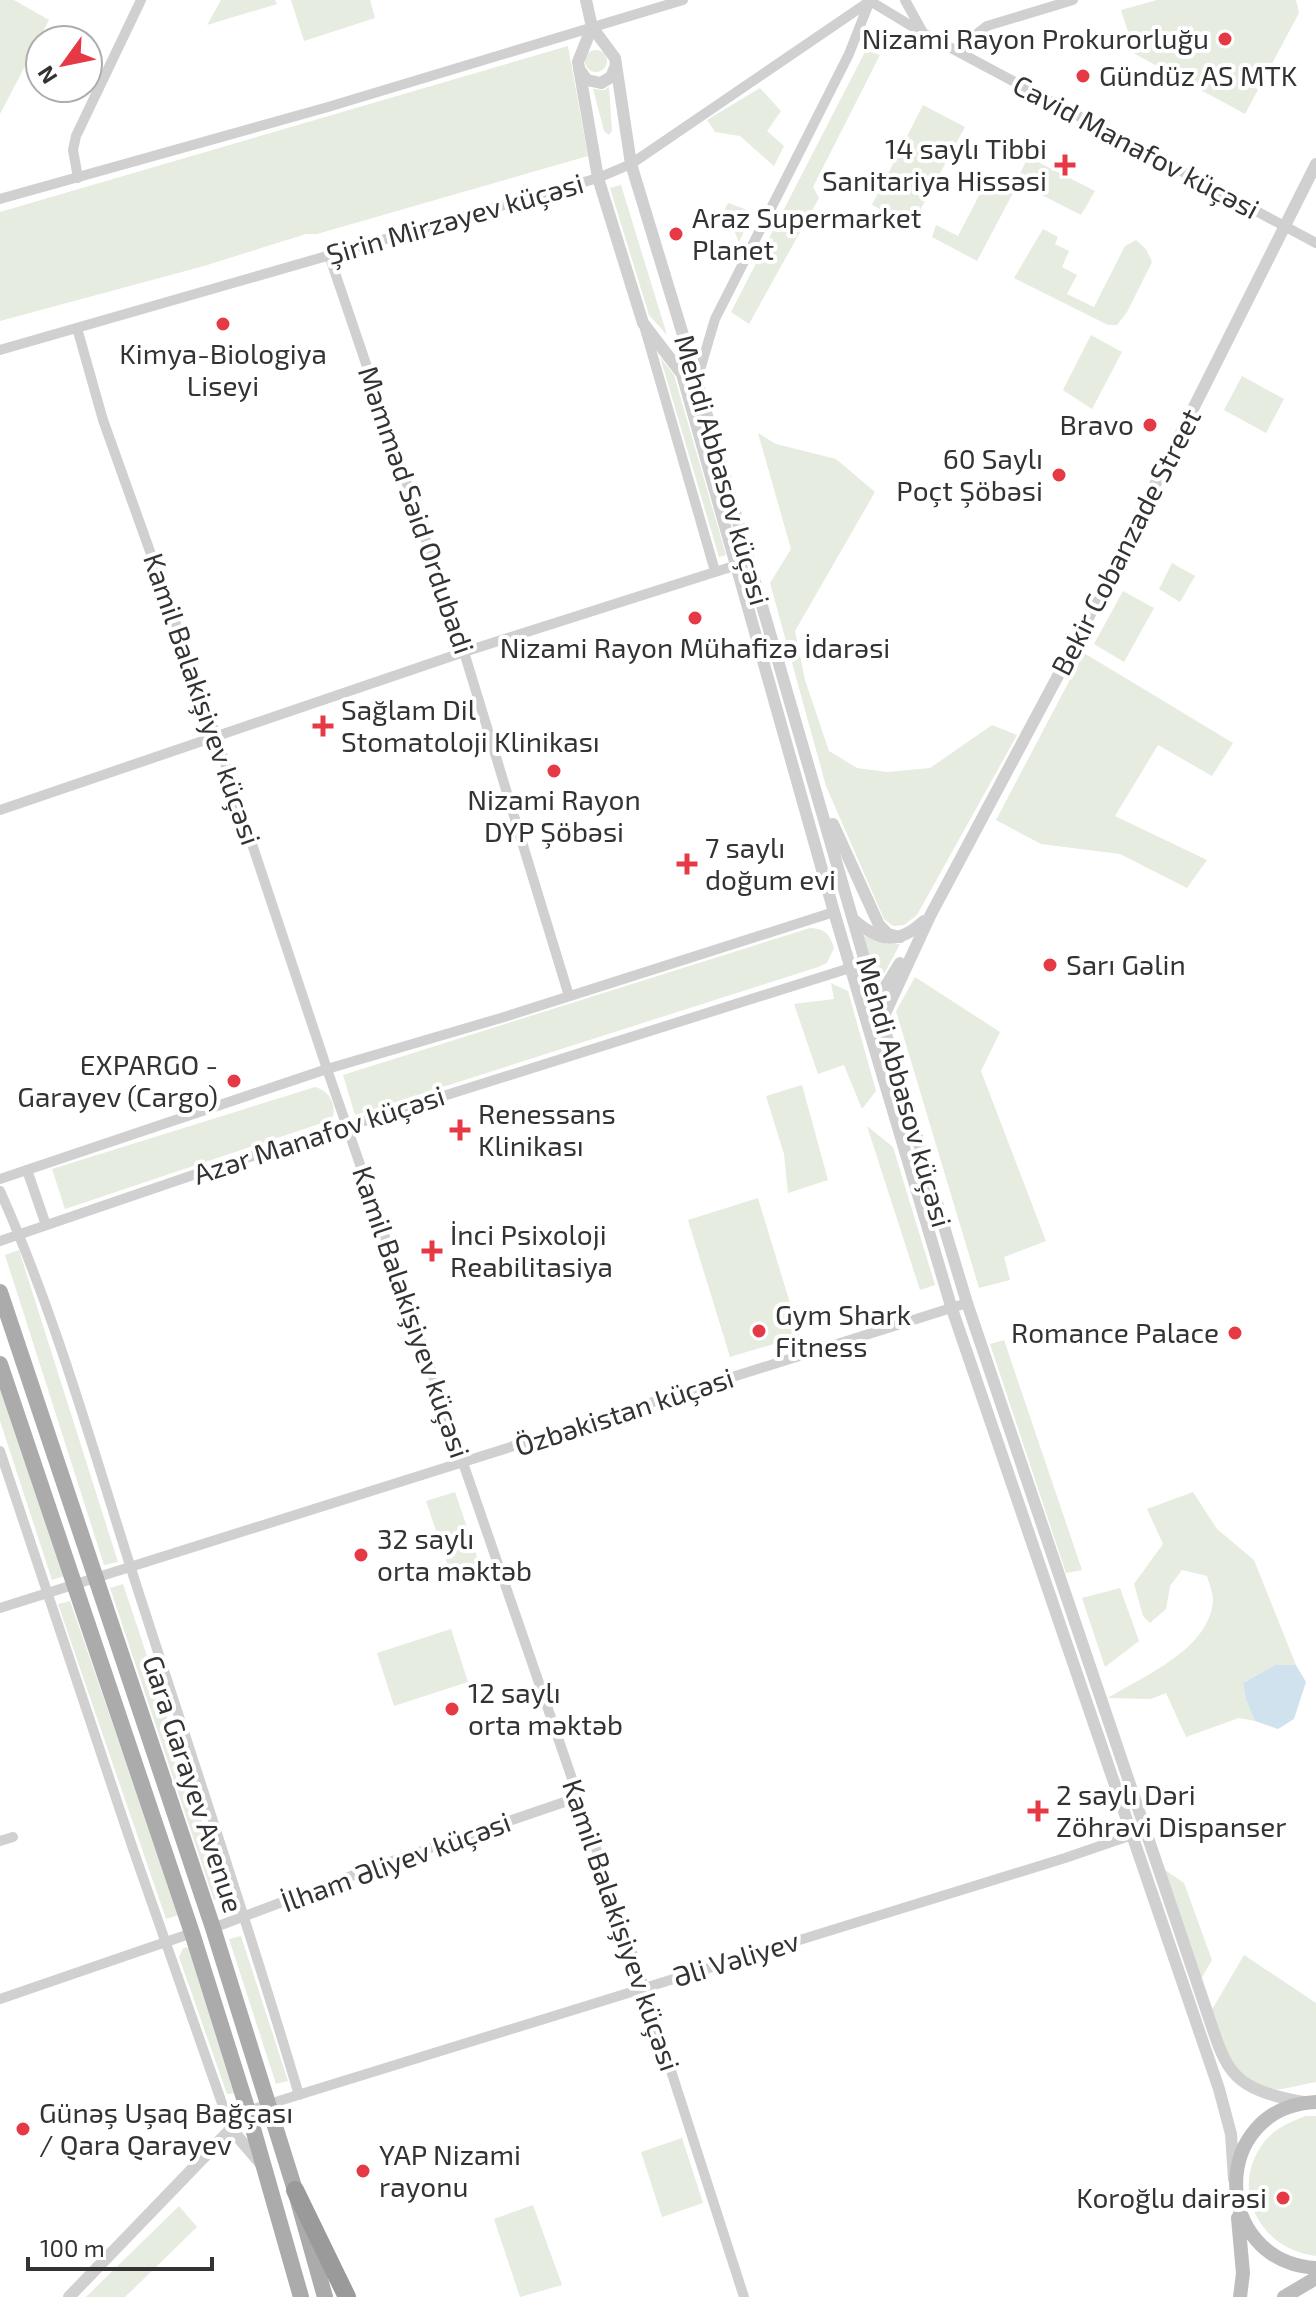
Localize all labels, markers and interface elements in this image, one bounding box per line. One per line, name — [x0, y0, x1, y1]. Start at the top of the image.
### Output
place label: Nizami Rayon Prokurorluğu — [862, 21, 1209, 55]
north arrow — [24, 24, 104, 104]
marker: Nizami Rayon Prokurorluğu — [1216, 30, 1234, 48]
place label: Gündüz AS MTK — [1099, 58, 1298, 92]
text: N — [31, 62, 62, 89]
street label: Cavid Manafov küçəsi — [1007, 67, 1265, 226]
marker: Gündüz AS MTK — [1074, 67, 1092, 85]
place label: 14 saylı Tibbi Sanitariya Hissəsi — [822, 131, 1047, 197]
marker: 14 saylı Tibbi Sanitariya Hissəsi — [1054, 154, 1076, 176]
street label: Şirin Mirzəyev küçəsi — [322, 165, 587, 272]
place label: Araz Supermarket Planet — [692, 200, 921, 266]
marker: Araz Supermarket Planet — [667, 225, 685, 243]
marker: Kimya-Biologiya Liseyi — [214, 315, 232, 333]
street label: Mehdi Abbasov küçəsi — [667, 331, 778, 609]
place label: Kimya-Biologiya Liseyi — [119, 336, 327, 402]
street label: Məmməd Səid Ordubadi — [352, 361, 482, 658]
street label: Bekir Cobanzade Street — [1043, 403, 1207, 681]
place label: Bravo — [1059, 407, 1134, 441]
marker: Bravo — [1141, 416, 1159, 434]
place label: 60 Saylı Poçt Şöbəsi — [896, 441, 1043, 508]
marker: 60 Saylı Poçt Şöbəsi — [1050, 466, 1068, 484]
street label: Kamil Balakişiyev küçəsi — [136, 548, 269, 849]
marker: Nizami Rayon Mühafizə İdarəsi — [686, 609, 704, 627]
place label: Nizami Rayon Mühafizə İdarəsi — [500, 630, 890, 664]
place label: Sağlam Dil Stomatoloji Klinikası — [341, 692, 600, 758]
marker: Sağlam Dil Stomatoloji Klinikası — [312, 715, 334, 737]
marker: Nizami Rayon DYP Şöbəsi — [545, 762, 563, 780]
place label: Nizami Rayon DYP Şöbəsi — [467, 782, 641, 849]
place label: 7 saylı doğum evi — [705, 830, 836, 896]
marker: 7 saylı doğum evi — [676, 853, 698, 875]
place label: Sarı Gəlin — [1066, 947, 1186, 981]
street label: Mehdi Abbasov küçəsi — [849, 953, 960, 1231]
marker: Sarı Gəlin — [1041, 956, 1059, 974]
place label: EXPARGO - Garayev (Cargo) — [17, 1047, 218, 1113]
marker: EXPARGO - Garayev (Cargo) — [225, 1072, 243, 1090]
street label: Azər Manafov küçəsi — [189, 1077, 449, 1192]
place label: Renessans Klinikası — [478, 1096, 616, 1162]
marker: Renessans Klinikası — [449, 1119, 471, 1141]
street label: Kamil Balakişiyev küçəsi — [345, 1161, 478, 1462]
place label: İnci Psixoloji Reabilitasiya — [450, 1217, 613, 1283]
marker: İnci Psixoloji Reabilitasiya — [421, 1240, 443, 1262]
place label: Gym Shark Fitness — [775, 1297, 911, 1363]
place label: Romance Palace — [1011, 1315, 1219, 1349]
marker: Gym Shark Fitness — [750, 1322, 768, 1340]
marker: Romance Palace — [1226, 1324, 1244, 1342]
street label: Özbəkistan küçəsi — [510, 1360, 738, 1463]
place label: 32 saylı orta məktəb — [377, 1521, 532, 1587]
marker: 32 saylı orta məktəb — [352, 1546, 370, 1564]
street label: Gara Garayev Avenue — [136, 1651, 252, 1917]
place label: 12 saylı orta məktəb — [468, 1675, 623, 1741]
marker: 12 saylı orta məktəb — [443, 1700, 461, 1718]
street label: Kamil Balakişiyev küçəsi — [555, 1774, 688, 2075]
place label: 2 saylı Dəri Zöhrəvi Dispanser — [1056, 1777, 1286, 1843]
marker: 2 saylı Dəri Zöhrəvi Dispanser — [1027, 1800, 1049, 1822]
street label: İlham Əliyev küçəsi — [277, 1804, 515, 1919]
street label: Əli Vəliyev — [668, 1923, 803, 1993]
place label: Günəş Uşaq Bağçası / Qara Qarayev — [39, 2095, 293, 2161]
marker: Günəş Uşaq Bağçası / Qara Qarayev — [14, 2120, 32, 2138]
place label: YAP Nizami rayonu — [379, 2137, 521, 2203]
marker: YAP Nizami rayonu — [354, 2162, 372, 2180]
place label: Koroğlu dairəsi — [1076, 2180, 1267, 2214]
marker: Koroğlu dairəsi — [1274, 2189, 1292, 2207]
scale bar — [28, 2221, 212, 2271]
text: 100 m — [40, 2233, 105, 2262]

